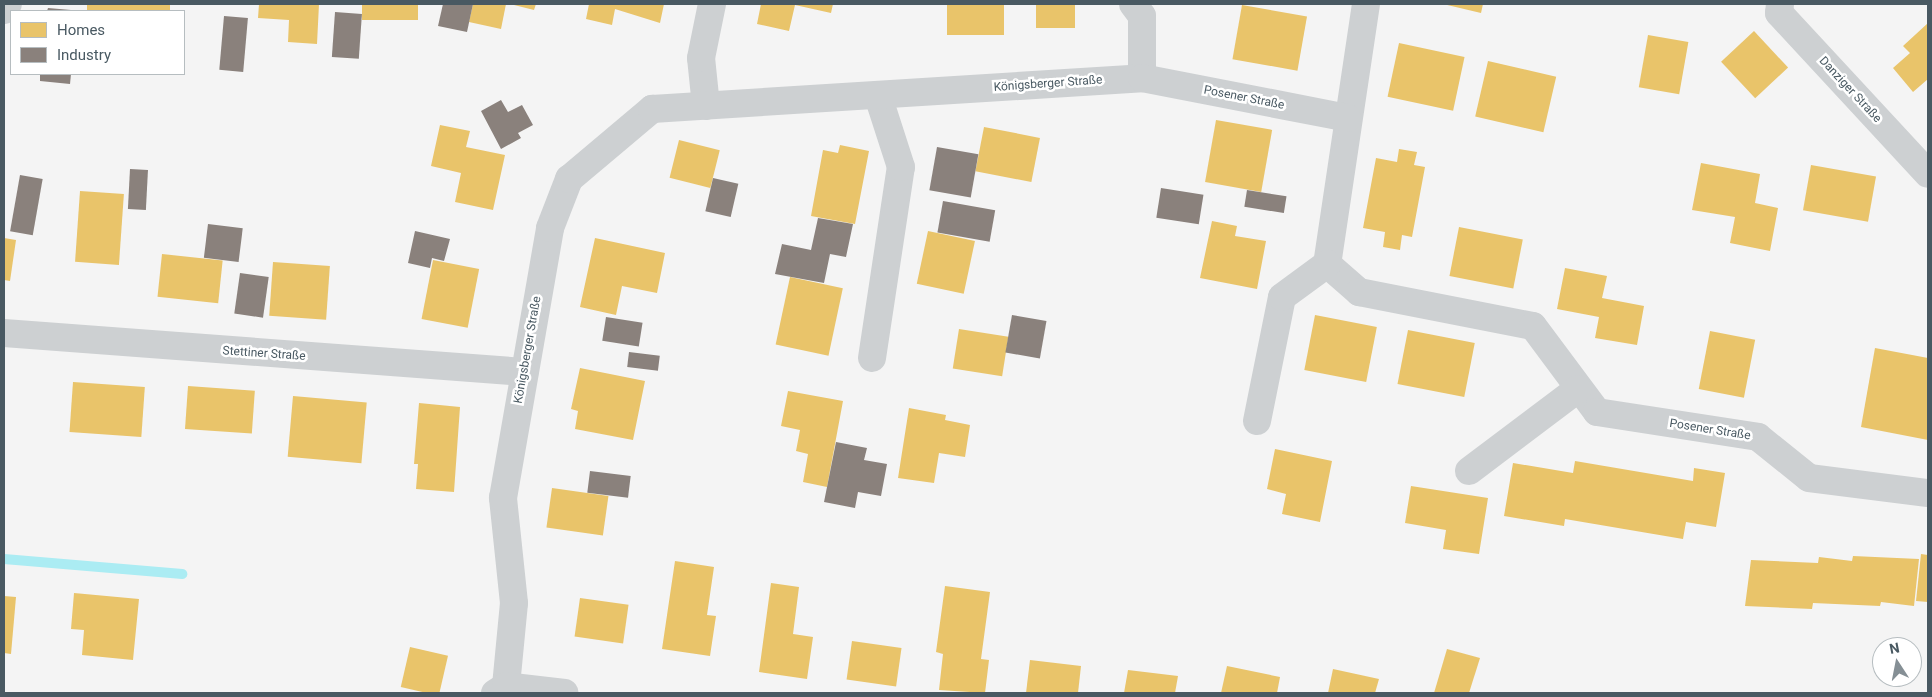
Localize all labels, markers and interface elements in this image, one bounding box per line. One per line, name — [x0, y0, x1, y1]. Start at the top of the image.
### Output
legend — [10, 10, 185, 75]
text: Homes — [57, 21, 105, 39]
text: Industry — [57, 46, 111, 64]
street label: Danziger Straße — [1816, 54, 1884, 126]
street label: Königsberger Straße — [993, 73, 1103, 95]
street label: Posener Straße — [1202, 83, 1286, 113]
street label: Königsberger Straße — [511, 295, 545, 405]
street label: Stettiner Straße — [222, 344, 306, 364]
street label: Posener Straße — [1668, 416, 1752, 444]
north arrow — [1872, 637, 1922, 687]
text: N — [1888, 639, 1901, 657]

